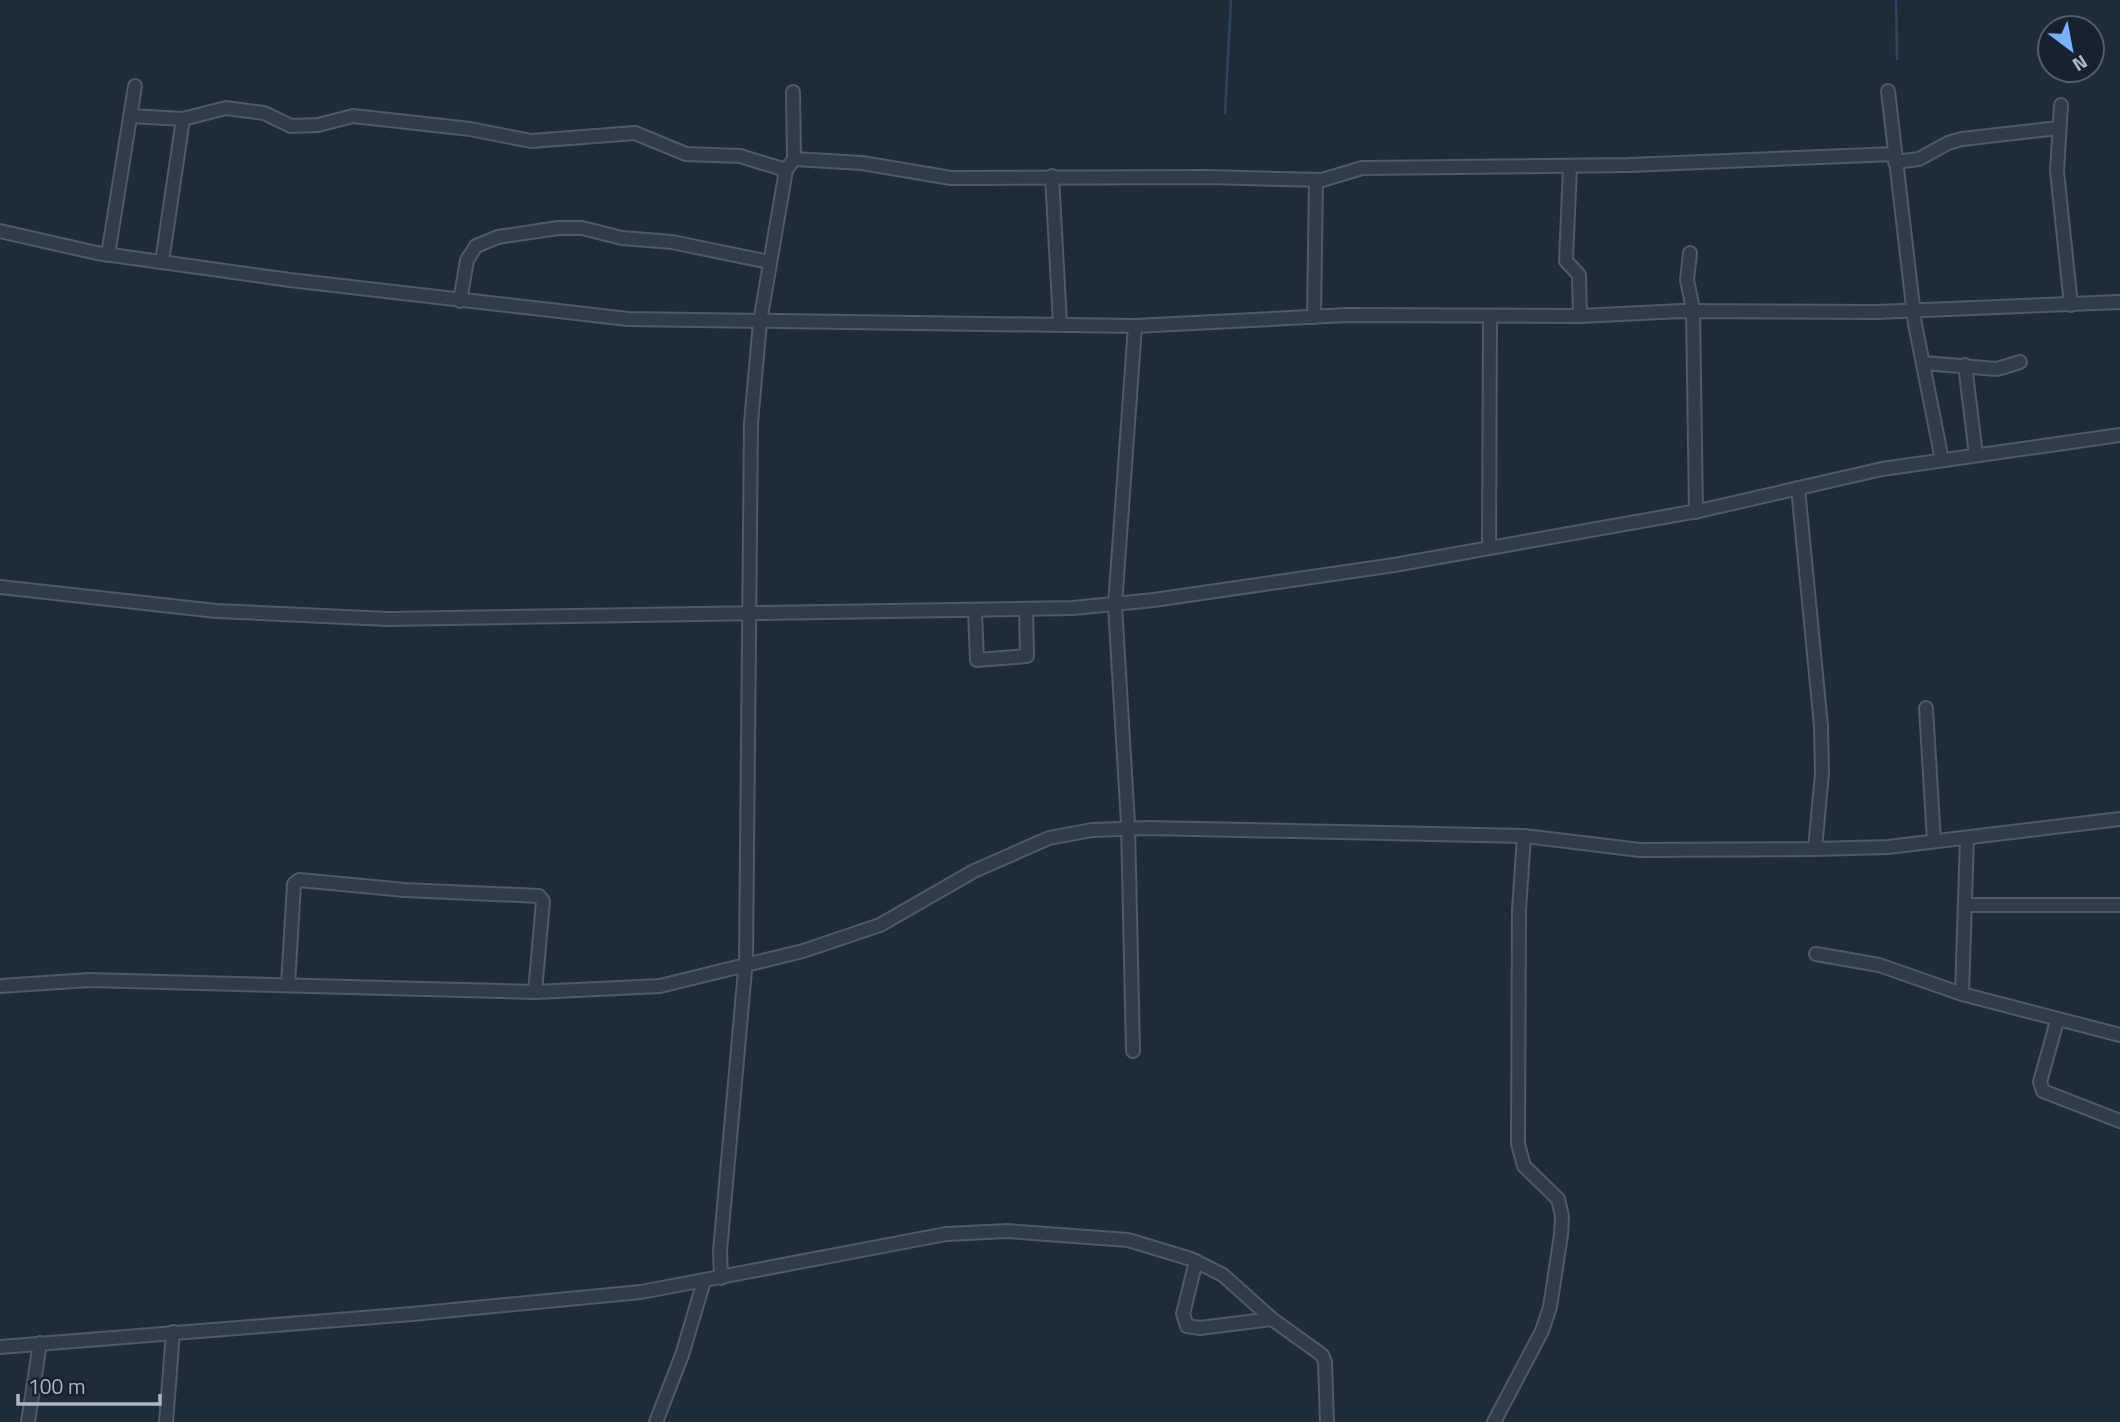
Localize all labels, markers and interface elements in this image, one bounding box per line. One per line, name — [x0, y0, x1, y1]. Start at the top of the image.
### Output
north arrow — [2036, 14, 2106, 84]
text: N — [2067, 48, 2094, 80]
scale bar — [18, 1362, 159, 1406]
text: 100 m — [28, 1370, 85, 1402]

